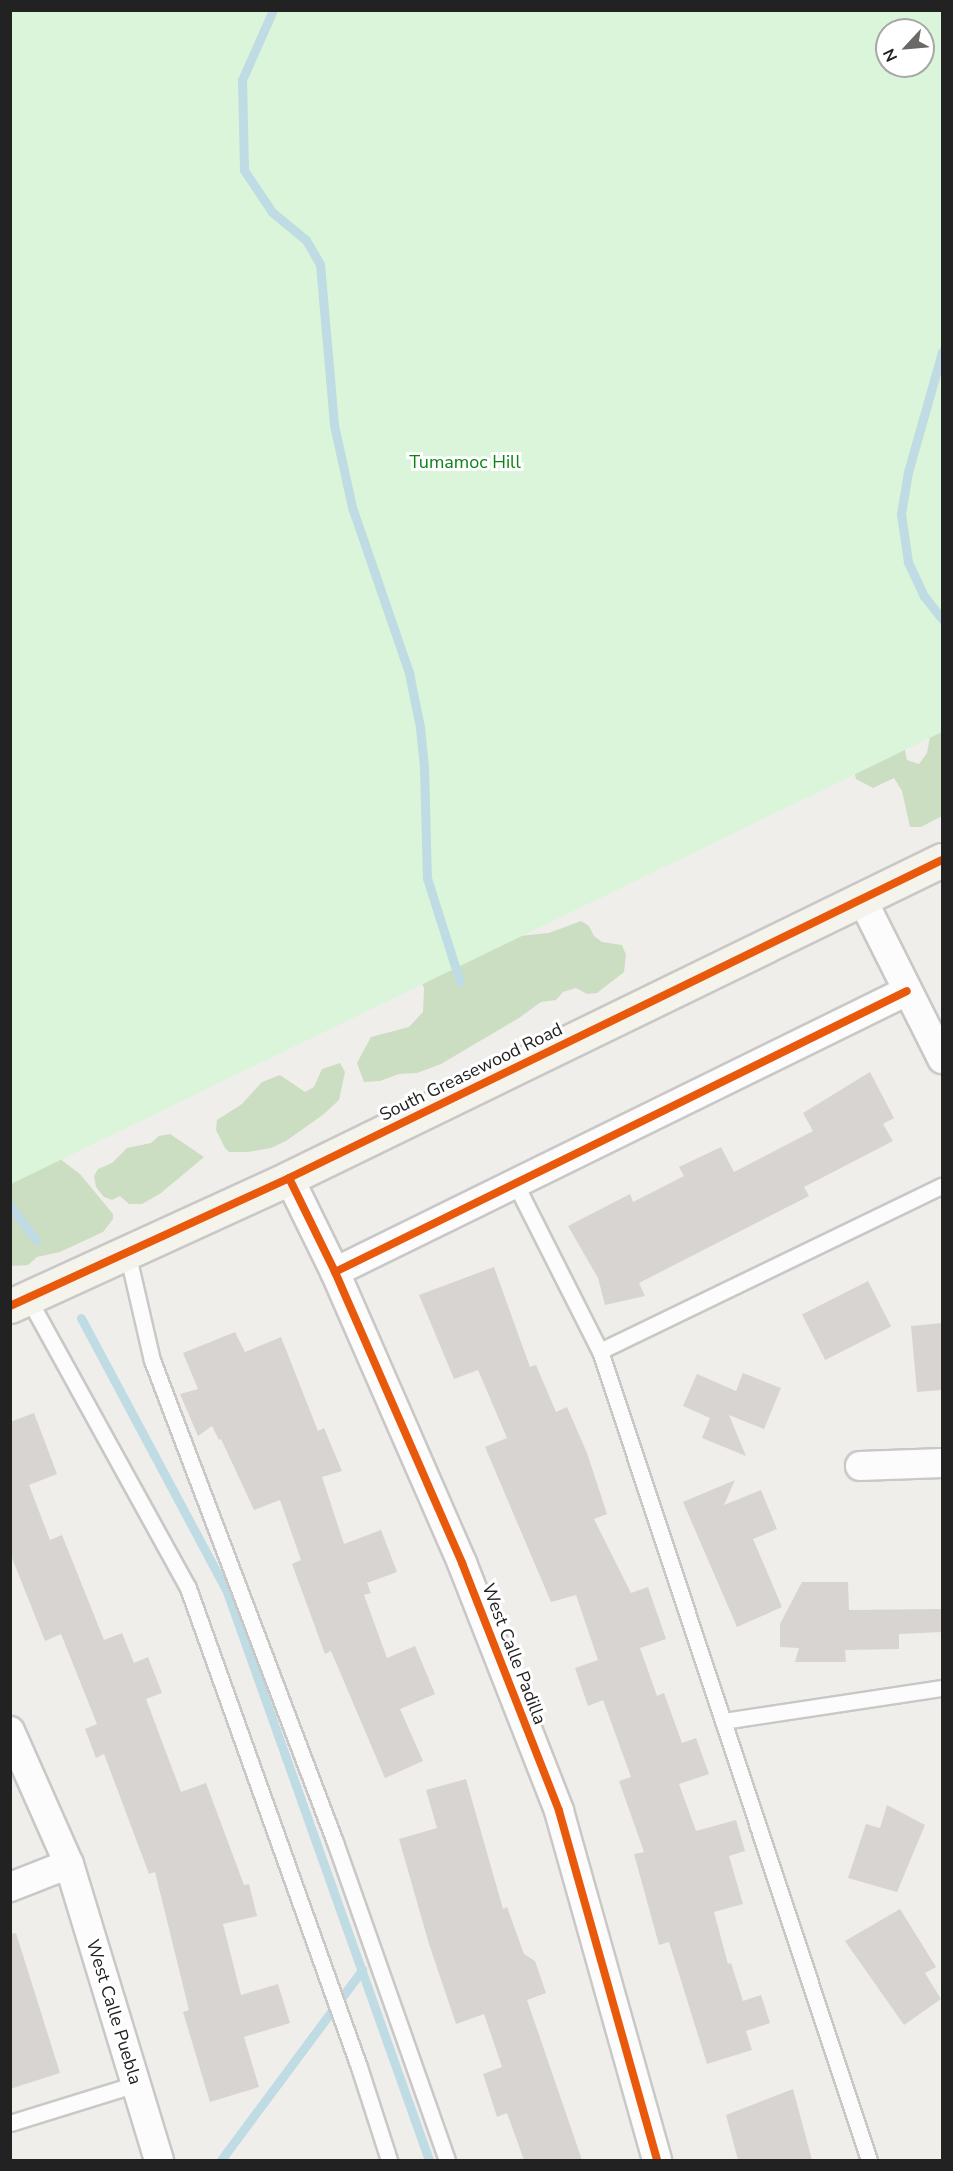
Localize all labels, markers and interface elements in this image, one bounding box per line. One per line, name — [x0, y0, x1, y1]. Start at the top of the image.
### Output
north arrow — [875, 18, 935, 78]
text: N — [878, 45, 903, 65]
park label: Tumamoc Hill — [409, 451, 521, 473]
street label: South Greasewood Road — [376, 1018, 566, 1126]
street label: West Calle Padilla — [477, 1580, 551, 1728]
street label: West Calle Puebla — [82, 1937, 146, 2087]

